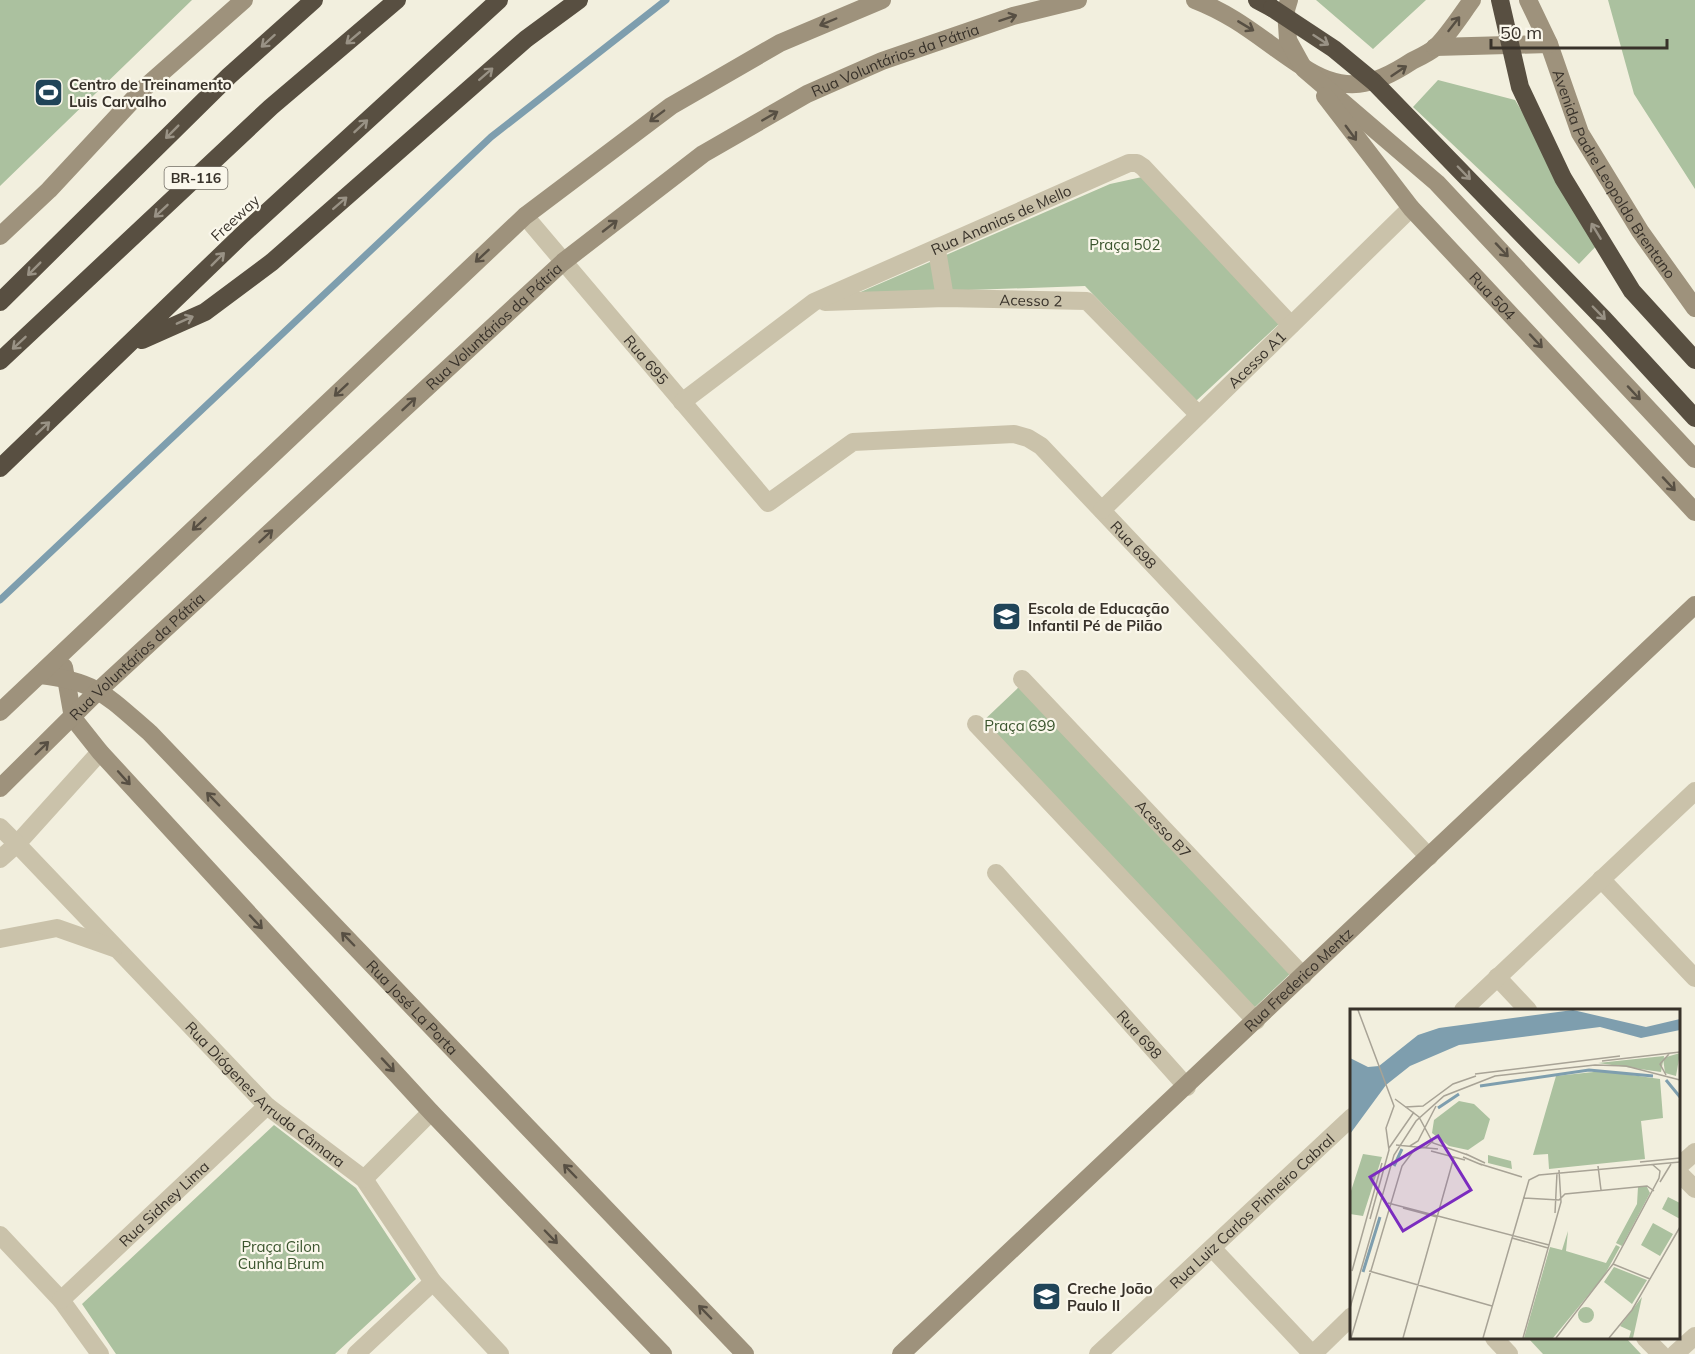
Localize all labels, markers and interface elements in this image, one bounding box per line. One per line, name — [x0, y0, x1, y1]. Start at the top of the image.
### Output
one-way arrow — [998, 12, 1017, 23]
scale bar — [1491, 12, 1666, 50]
one-way arrow — [1447, 16, 1460, 32]
one-way arrow — [819, 17, 838, 28]
street label: Rua Voluntários da Pátria — [808, 19, 981, 101]
one-way arrow — [1238, 20, 1255, 33]
text: 50 m — [1500, 21, 1542, 44]
one-way arrow — [346, 31, 361, 45]
one-way arrow — [261, 34, 276, 48]
one-way arrow — [1312, 35, 1329, 47]
one-way arrow — [1390, 64, 1407, 77]
one-way arrow — [478, 67, 493, 81]
street label: Avenida Padre Leopoldo Brentano — [1549, 67, 1680, 282]
place label: Centro de Treinamento Luis Carvalho — [69, 75, 232, 111]
sports icon: Centro de Treinamento Luis Carvalho — [32, 77, 64, 109]
one-way arrow — [650, 109, 666, 122]
one-way arrow — [761, 109, 778, 121]
one-way arrow — [353, 119, 368, 133]
one-way arrow — [1345, 124, 1358, 140]
one-way arrow — [165, 125, 180, 139]
one-way arrow — [1456, 165, 1471, 180]
road number: BR-116 — [164, 167, 228, 189]
street label: Rua Ananias de Mello — [928, 180, 1074, 259]
street label: Freeway — [207, 191, 263, 245]
one-way arrow — [332, 196, 347, 210]
one-way arrow — [154, 204, 169, 218]
one-way arrow — [601, 220, 617, 233]
one-way arrow — [1589, 223, 1601, 240]
park label: Praça 502 — [1089, 235, 1161, 254]
one-way arrow — [1495, 242, 1509, 257]
one-way arrow — [475, 249, 490, 264]
one-way arrow — [211, 251, 226, 266]
street label: Rua Voluntários da Pátria — [421, 259, 566, 394]
one-way arrow — [26, 262, 41, 276]
street label: Rua 504 — [1466, 267, 1520, 324]
street label: Acesso 2 — [999, 290, 1063, 310]
one-way arrow — [1592, 306, 1606, 321]
one-way arrow — [176, 314, 194, 326]
street label: Acesso A1 — [1223, 326, 1290, 392]
street label: Rua 695 — [620, 331, 673, 388]
one-way arrow — [1529, 334, 1543, 349]
one-way arrow — [11, 336, 26, 351]
one-way arrow — [333, 383, 348, 398]
one-way arrow — [1627, 385, 1641, 400]
one-way arrow — [401, 397, 416, 411]
one-way arrow — [35, 421, 50, 436]
one-way arrow — [1662, 476, 1676, 491]
street label: Rua 698 — [1107, 516, 1161, 572]
one-way arrow — [192, 517, 207, 531]
one-way arrow — [258, 529, 273, 543]
street label: Rua Voluntários da Pátria — [65, 588, 208, 724]
place label: Escola de Educação Infantil Pé de Pilão — [1028, 599, 1169, 635]
school or university icon: Escola de Educação Infantil Pé de Pilão — [991, 601, 1023, 633]
park label: Praça 699 — [984, 716, 1056, 735]
one-way arrow — [34, 741, 49, 755]
one-way arrow — [117, 771, 131, 786]
one-way arrow — [205, 791, 220, 806]
street label: Acesso B7 — [1132, 796, 1196, 862]
one-way arrow — [249, 914, 263, 929]
street label: Rua Frederico Mentz — [1240, 923, 1357, 1035]
one-way arrow — [340, 932, 355, 947]
street label: Rua José La Porta — [363, 956, 462, 1058]
street label: Rua 698 — [1113, 1006, 1167, 1062]
inset map — [1350, 1009, 1680, 1339]
street label: Rua Diógenes Arruda Câmara — [182, 1017, 349, 1171]
one-way arrow — [381, 1057, 395, 1072]
street label: Rua Luiz Carlos Pinheiro Cabral — [1165, 1129, 1338, 1292]
street label: Rua Sidney Lima — [115, 1156, 213, 1250]
one-way arrow — [563, 1164, 577, 1179]
one-way arrow — [544, 1230, 558, 1245]
park label: Praça Cilon Cunha Brum — [238, 1237, 324, 1273]
place label: Creche João Paulo II — [1067, 1279, 1153, 1315]
school or university icon: Creche João Paulo II — [1030, 1281, 1062, 1313]
one-way arrow — [698, 1304, 712, 1319]

